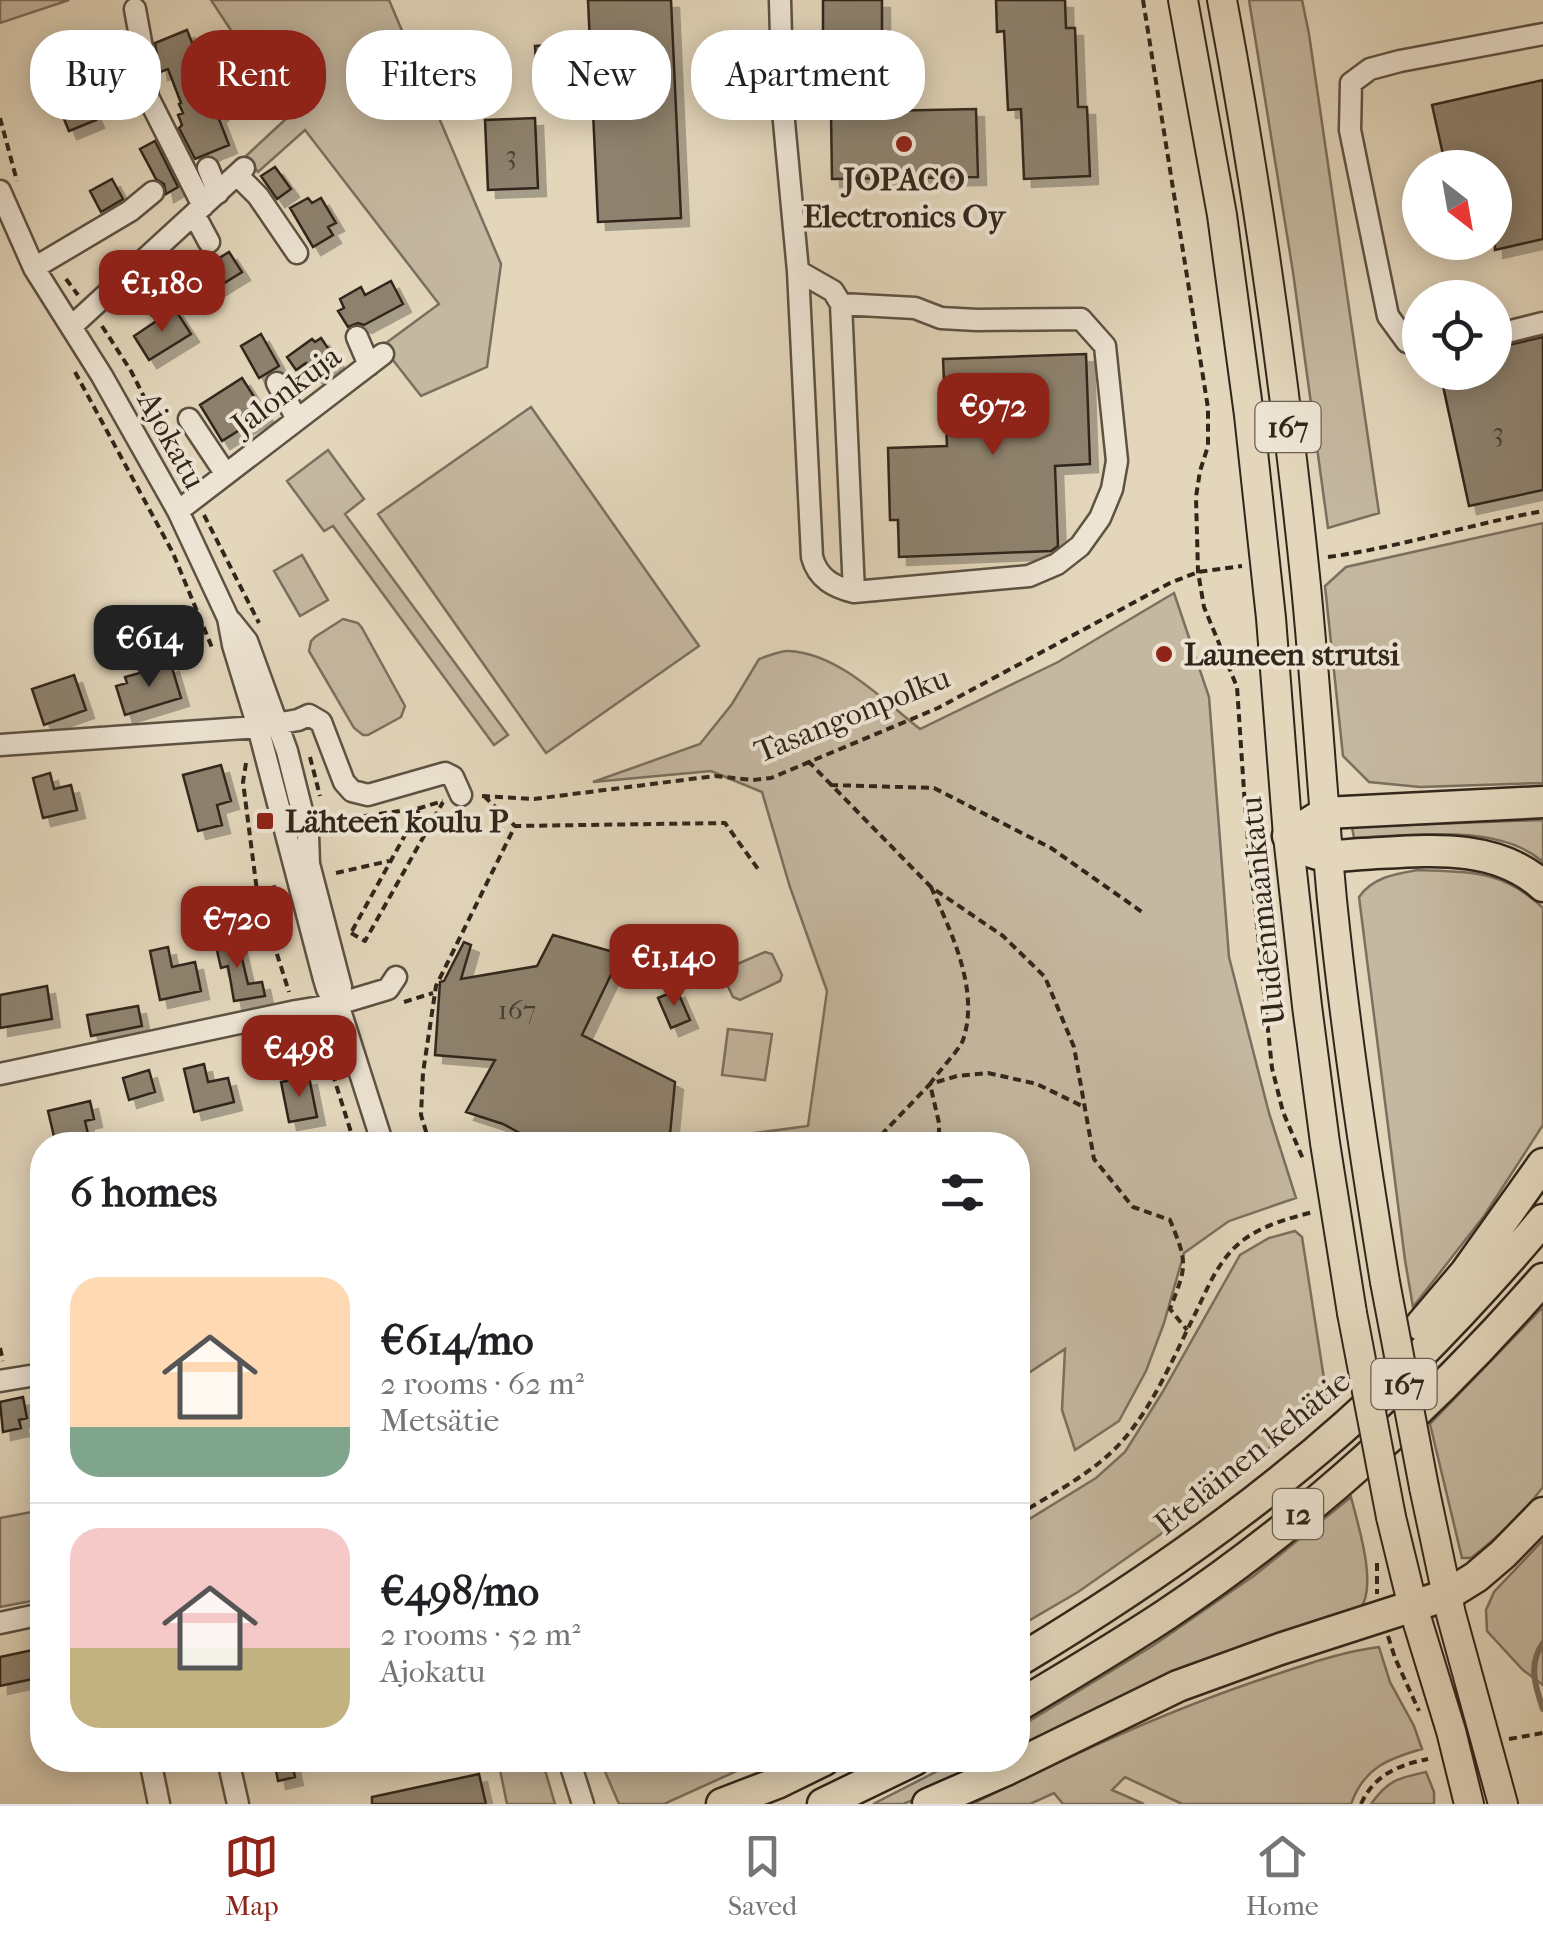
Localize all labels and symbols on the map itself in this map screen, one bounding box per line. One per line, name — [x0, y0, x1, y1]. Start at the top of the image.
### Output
marker: JOPACO Electronics Oy — [893, 133, 915, 155]
house number: 3 — [505, 138, 517, 171]
north arrow — [1402, 150, 1512, 260]
place label: JOPACO Electronics Oy — [803, 161, 1007, 235]
pin: €1,180 — [81, 250, 243, 335]
street label: Jalonkuja — [222, 337, 349, 445]
pin: €972 — [934, 373, 1052, 458]
street label: Ajokatu — [129, 383, 213, 495]
road number: 167 — [1256, 402, 1320, 452]
house number: 3 — [1492, 415, 1504, 448]
pin: €614 — [90, 605, 208, 690]
place label: Launeen strutsi — [1184, 636, 1400, 673]
marker: Launeen strutsi — [1153, 643, 1175, 665]
street label: Tasangonpolku — [749, 658, 955, 770]
street label: Uudenmaankatu — [1232, 795, 1293, 1027]
place label: Lähteen koulu P — [285, 803, 509, 840]
marker: Lähteen koulu P — [254, 810, 276, 832]
pin: €720 — [178, 886, 296, 971]
pin: €1,140 — [593, 924, 755, 1009]
house number: 167 — [498, 993, 536, 1026]
pin: €498 — [240, 1015, 358, 1100]
road number: 167 — [1372, 1359, 1436, 1409]
street label: Eteläinen kehätie — [1147, 1362, 1357, 1542]
road number: 12 — [1273, 1489, 1323, 1539]

